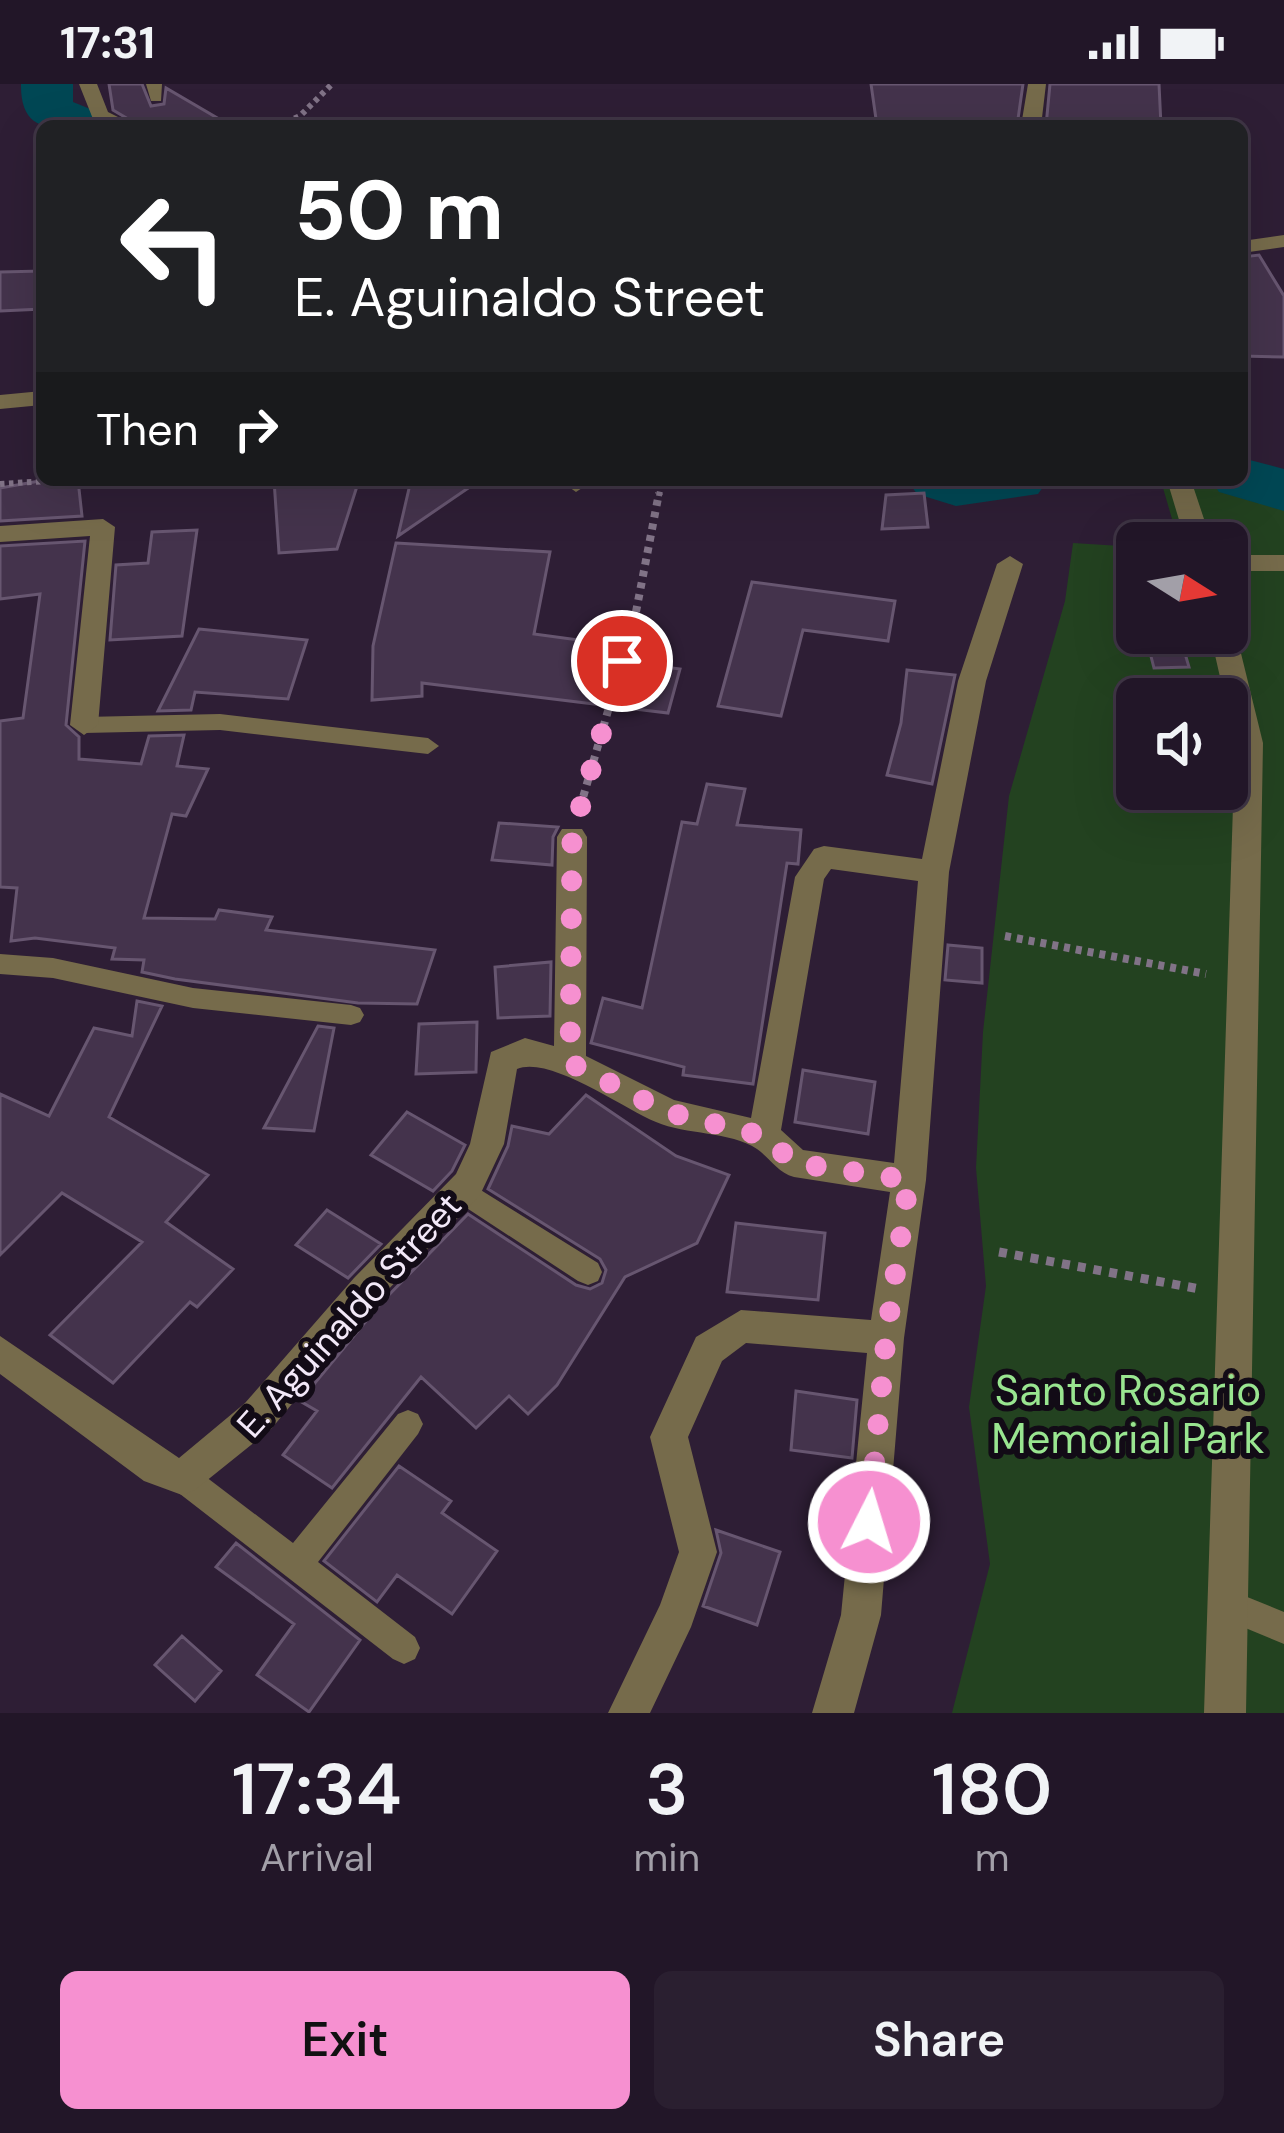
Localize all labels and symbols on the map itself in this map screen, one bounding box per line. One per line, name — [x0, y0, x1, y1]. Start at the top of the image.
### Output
north arrow — [1116, 522, 1248, 654]
pin — [571, 610, 673, 712]
street label: E. Aguinaldo Street — [226, 1183, 472, 1447]
park label: Santo Rosario Memorial Park — [991, 1363, 1265, 1466]
position arrow — [806, 1459, 932, 1585]

